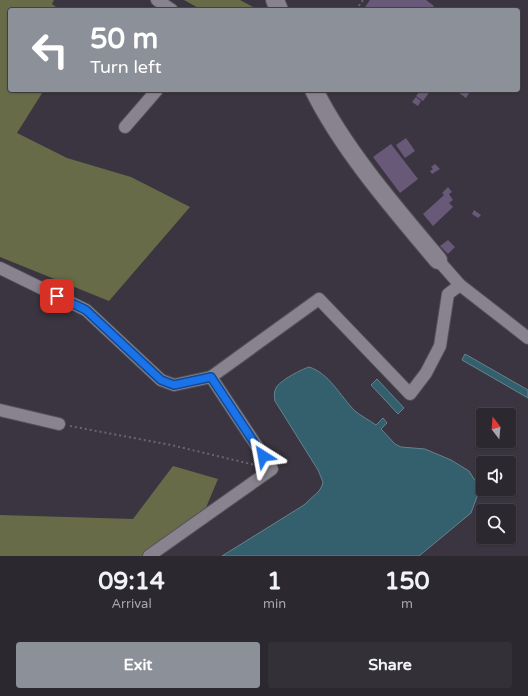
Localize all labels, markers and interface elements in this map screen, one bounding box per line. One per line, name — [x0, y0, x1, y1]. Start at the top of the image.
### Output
text: 50 m — [90, 22, 158, 56]
icon: left — [24, 24, 76, 76]
text: Turn left — [90, 56, 162, 78]
pin — [40, 279, 74, 313]
icon: arrive — [46, 285, 68, 307]
north arrow — [476, 408, 516, 448]
map controls — [476, 408, 516, 544]
position arrow — [242, 435, 284, 477]
button: sound — [476, 456, 516, 496]
button: search — [476, 504, 516, 544]
text: 09:14 — [98, 567, 165, 596]
text: 1 — [267, 567, 282, 596]
text: 150 — [384, 567, 430, 596]
text: Arrival — [111, 596, 152, 612]
text: min — [263, 596, 286, 612]
text: m — [401, 596, 413, 612]
button: Exit — [16, 642, 260, 688]
button: Share — [268, 642, 512, 688]

